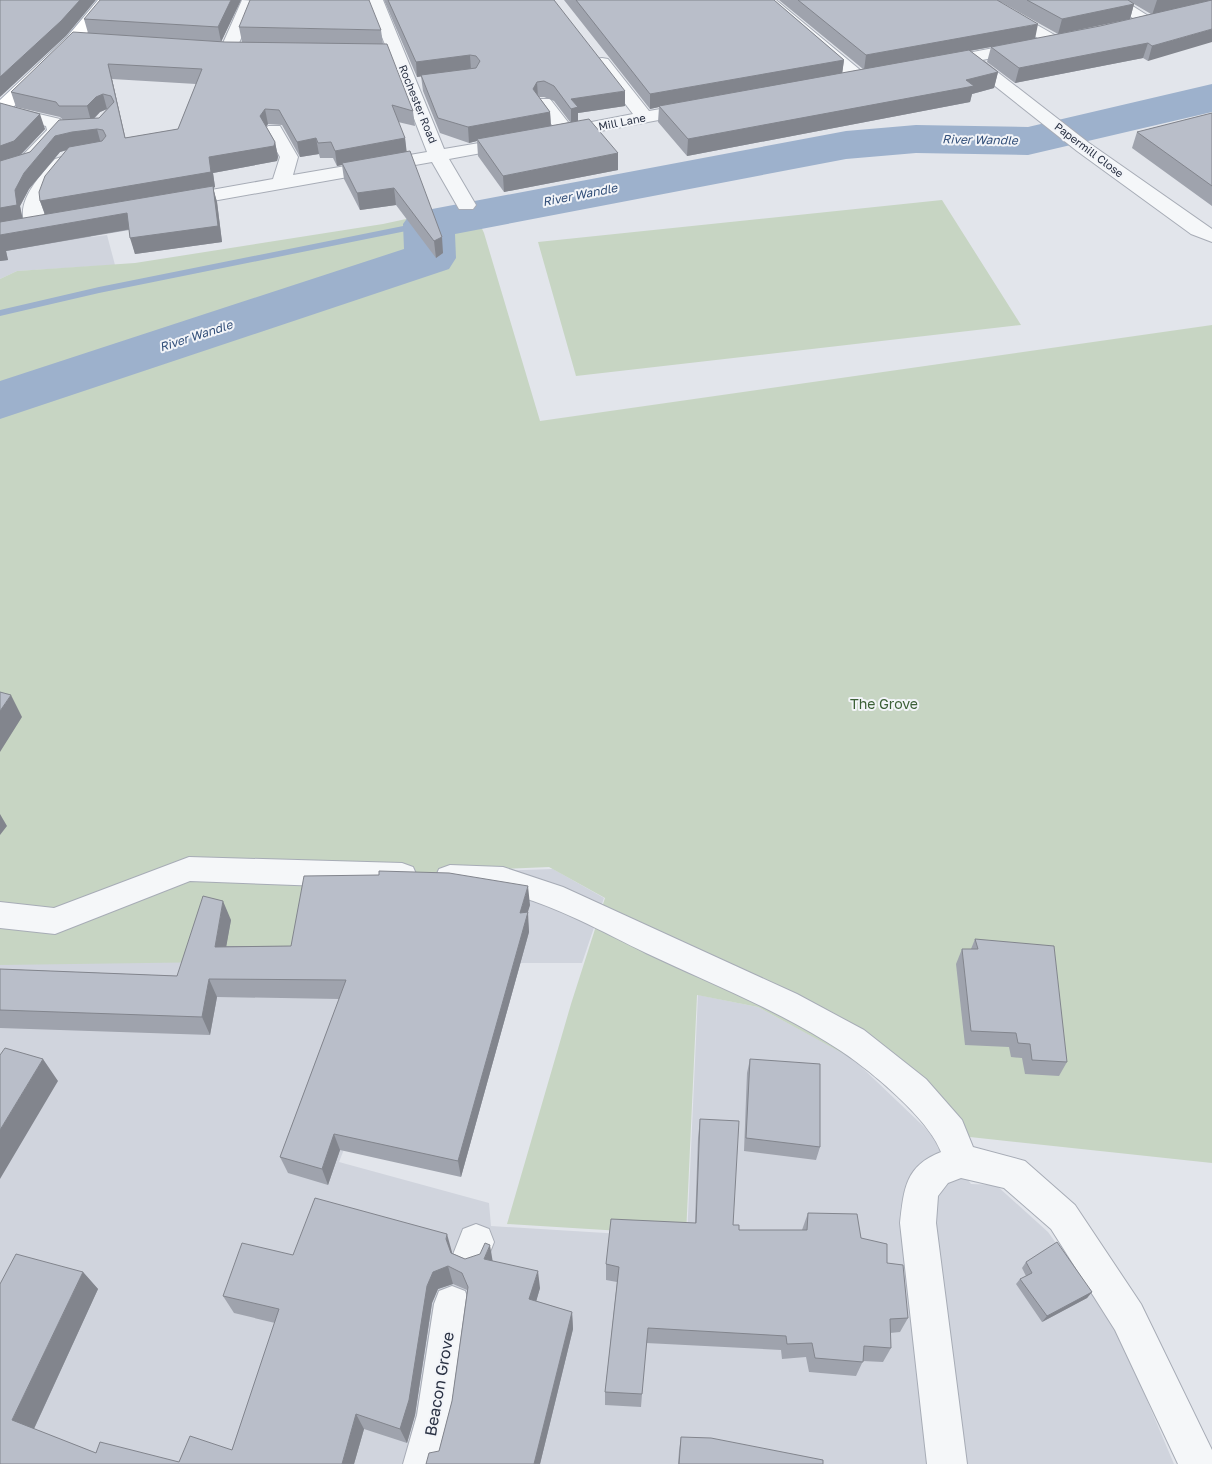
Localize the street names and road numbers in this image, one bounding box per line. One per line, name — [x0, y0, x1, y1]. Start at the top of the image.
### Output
street label: Rochester Road — [397, 63, 440, 145]
street label: Mill Lane — [597, 111, 647, 132]
street label: Papermill Close — [1052, 119, 1126, 180]
street label: Beacon Grove — [420, 1330, 458, 1438]

